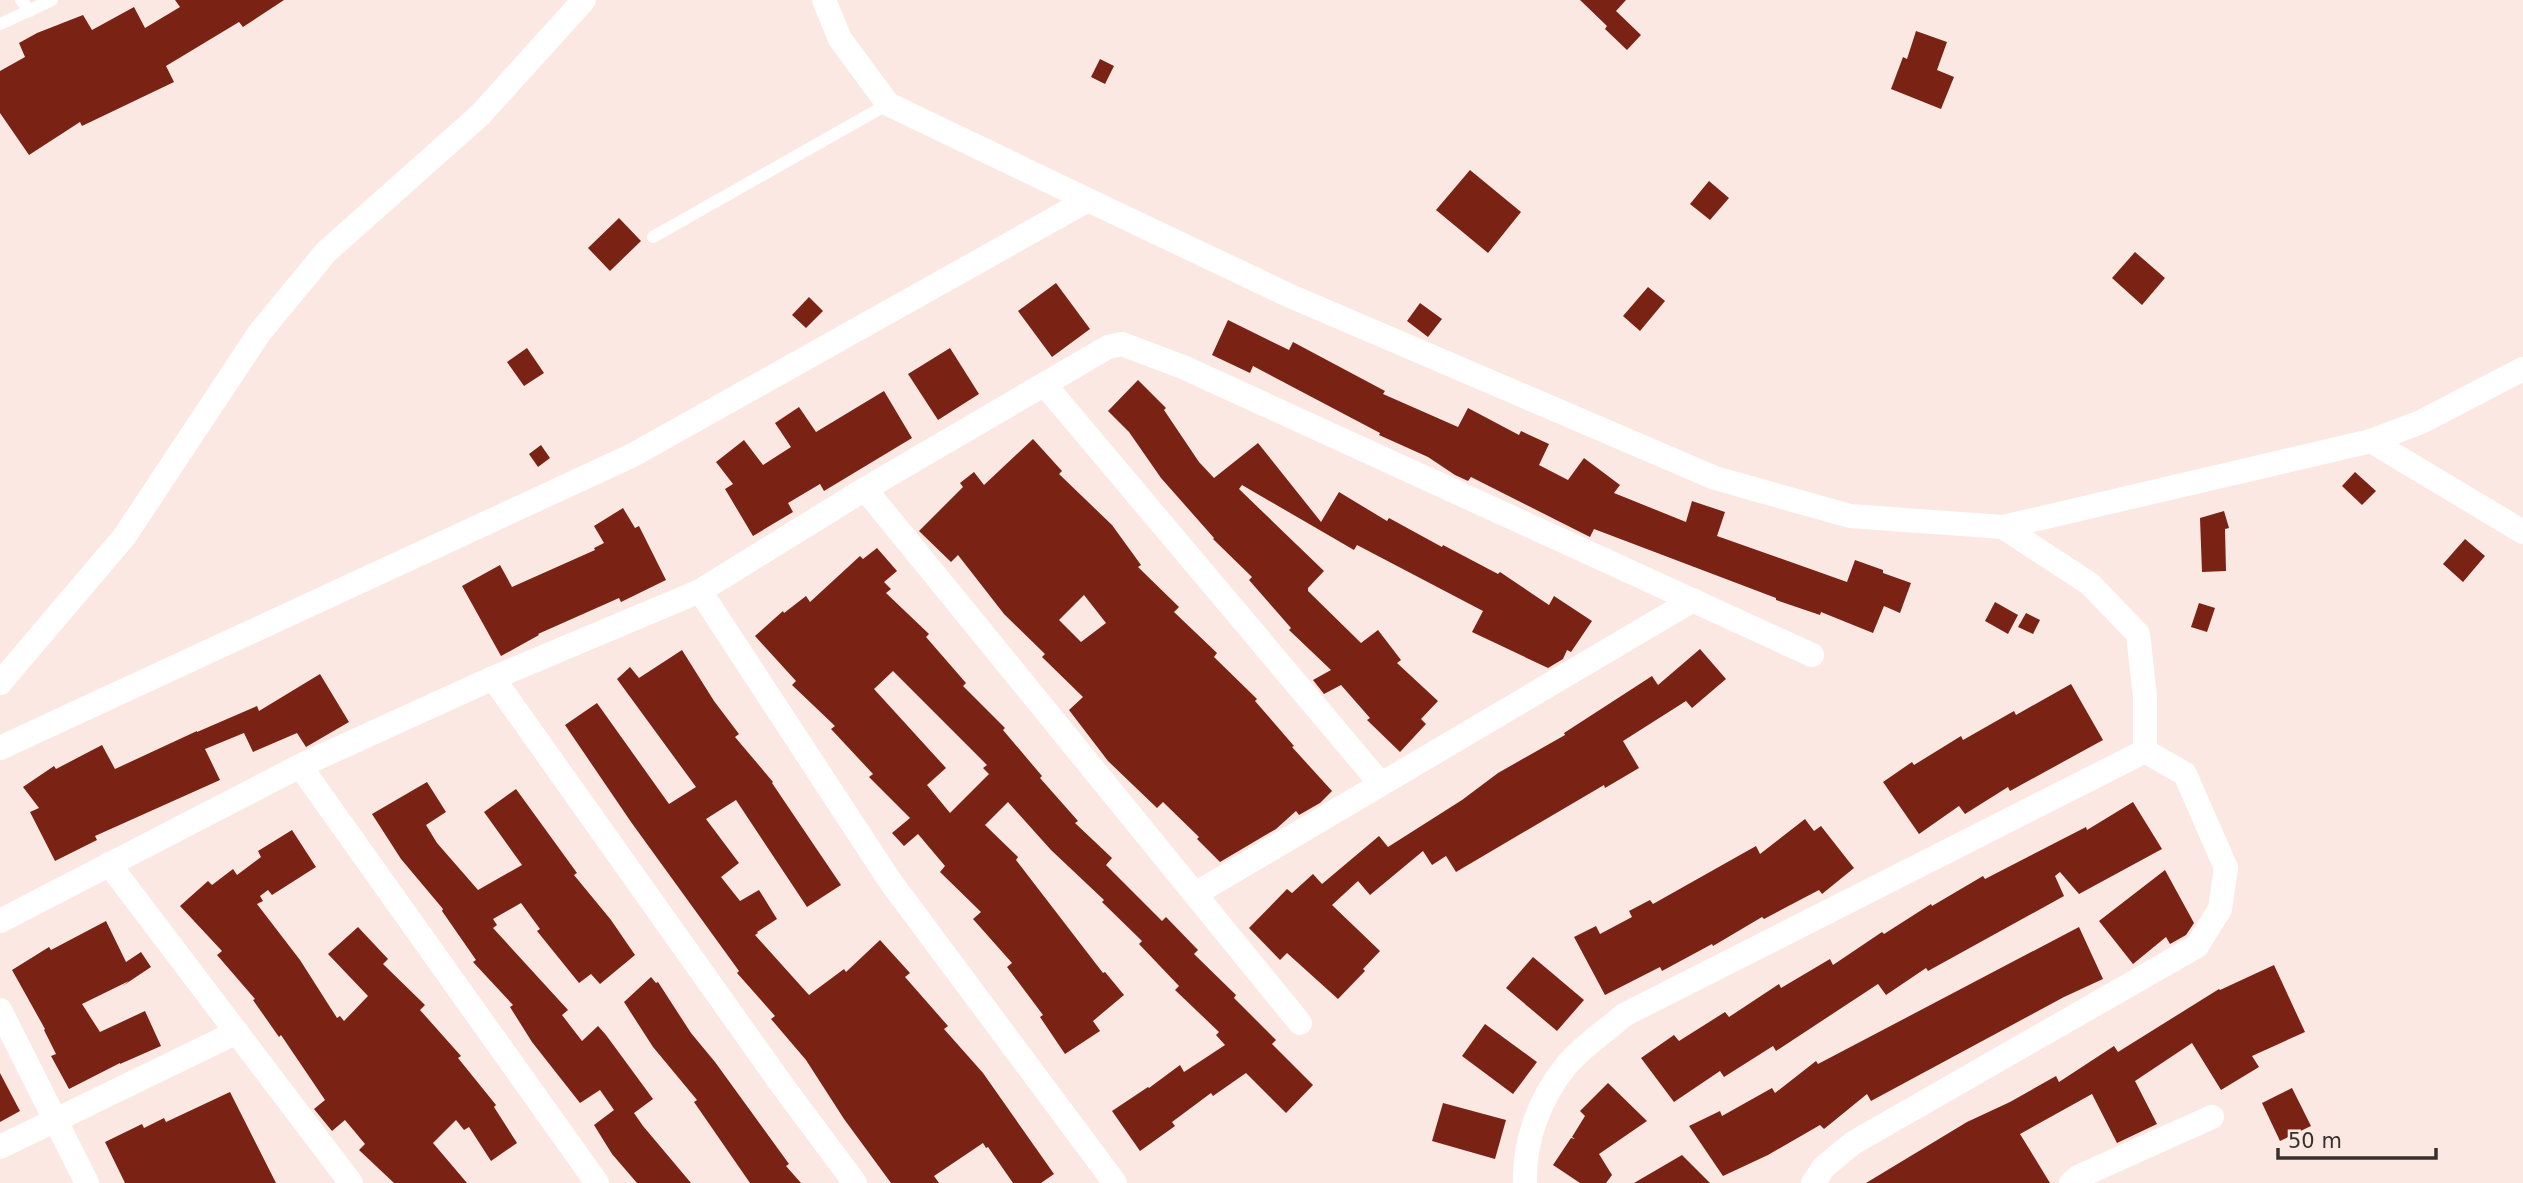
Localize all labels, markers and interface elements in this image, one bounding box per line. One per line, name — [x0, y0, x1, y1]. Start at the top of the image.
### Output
scale bar — [2278, 1116, 2436, 1160]
text: 50 m — [2288, 1129, 2342, 1153]

